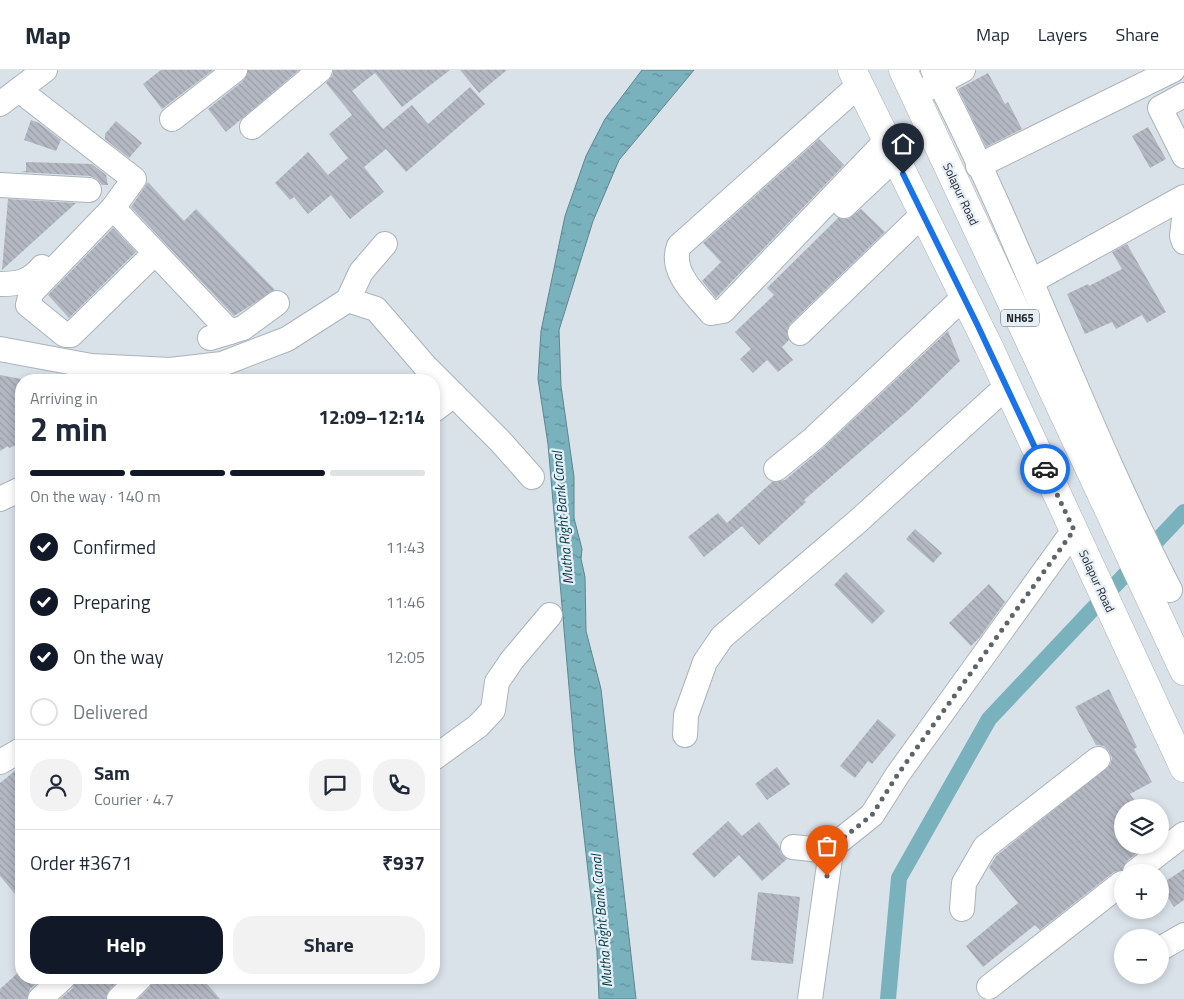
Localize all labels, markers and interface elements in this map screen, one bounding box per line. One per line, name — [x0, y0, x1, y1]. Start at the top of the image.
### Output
text: Map — [25, 17, 71, 53]
text: Map — [976, 21, 1010, 48]
text: Layers — [1038, 21, 1087, 48]
text: Share — [1115, 21, 1159, 48]
pin — [882, 123, 924, 174]
icon: home — [889, 130, 917, 158]
street label: Solapur Road — [938, 160, 984, 228]
road number: NH65 — [1001, 310, 1039, 326]
text: Arriving in — [30, 386, 98, 410]
text: 12:09–12:14 — [318, 402, 425, 431]
text: 2 min — [30, 405, 108, 453]
courier — [1020, 444, 1070, 494]
water label: Mutha Right Bank Canal — [546, 449, 578, 585]
icon: car — [1031, 455, 1059, 483]
text: On the way · 140 m — [30, 484, 161, 508]
text: Confirmed — [73, 532, 156, 561]
icon: check — [30, 533, 58, 561]
text: 11:43 — [386, 535, 425, 559]
street label: Solapur Road — [1074, 547, 1120, 615]
text: Preparing — [73, 587, 150, 616]
icon: check — [30, 588, 58, 616]
text: 11:46 — [386, 590, 425, 614]
text: On the way — [73, 642, 164, 671]
icon: check — [30, 643, 58, 671]
text: 12:05 — [386, 645, 425, 669]
text: Delivered — [73, 697, 148, 726]
text: Sam — [94, 758, 130, 787]
button: person — [30, 759, 82, 811]
button: chat — [309, 759, 361, 811]
button: phone — [373, 759, 425, 811]
text: Courier · 4.7 — [94, 787, 174, 811]
map controls — [1114, 799, 1169, 984]
button: layers — [1114, 799, 1169, 854]
pin — [806, 825, 848, 876]
icon: bag — [813, 832, 841, 860]
text: Order #3671 — [30, 848, 132, 877]
text: ₹937 — [382, 848, 425, 877]
water label: Mutha Right Bank Canal — [585, 852, 617, 988]
button: + — [1114, 864, 1169, 919]
button: Help — [30, 916, 223, 974]
button: Share — [233, 916, 425, 974]
button: − — [1114, 929, 1169, 984]

